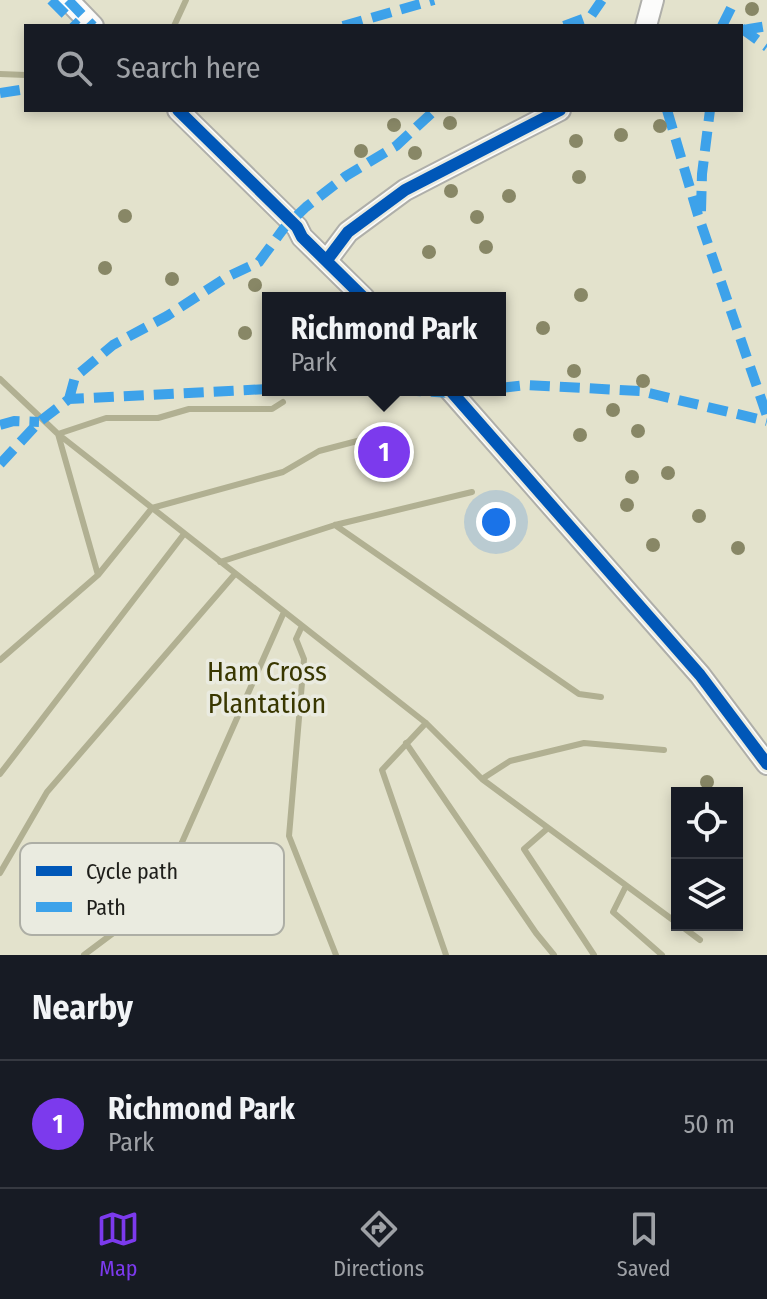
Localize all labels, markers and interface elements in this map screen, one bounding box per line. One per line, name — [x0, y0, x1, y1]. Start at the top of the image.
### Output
search box — [24, 24, 743, 112]
icon: search — [52, 46, 96, 90]
text: Search here — [116, 50, 261, 86]
popup — [262, 292, 506, 396]
text: Richmond Park — [291, 311, 477, 347]
text: Park — [291, 347, 337, 378]
pin: 1 — [358, 422, 410, 482]
your location — [476, 502, 516, 542]
park label: Ham Cross Plantation — [207, 655, 327, 720]
map controls — [671, 787, 743, 931]
button: locate — [671, 787, 743, 859]
legend — [20, 843, 284, 935]
text: Cycle path — [86, 858, 178, 885]
button: layers — [671, 859, 743, 931]
text: Path — [86, 894, 126, 921]
text: Nearby — [32, 987, 133, 1028]
text: Richmond Park — [108, 1091, 295, 1127]
text: 1 — [53, 1109, 64, 1140]
text: 50 m — [683, 1109, 735, 1140]
text: Park — [108, 1127, 154, 1158]
tab: Map — [96, 1207, 140, 1282]
tab: Directions — [333, 1207, 424, 1282]
tab: Saved — [617, 1207, 671, 1282]

